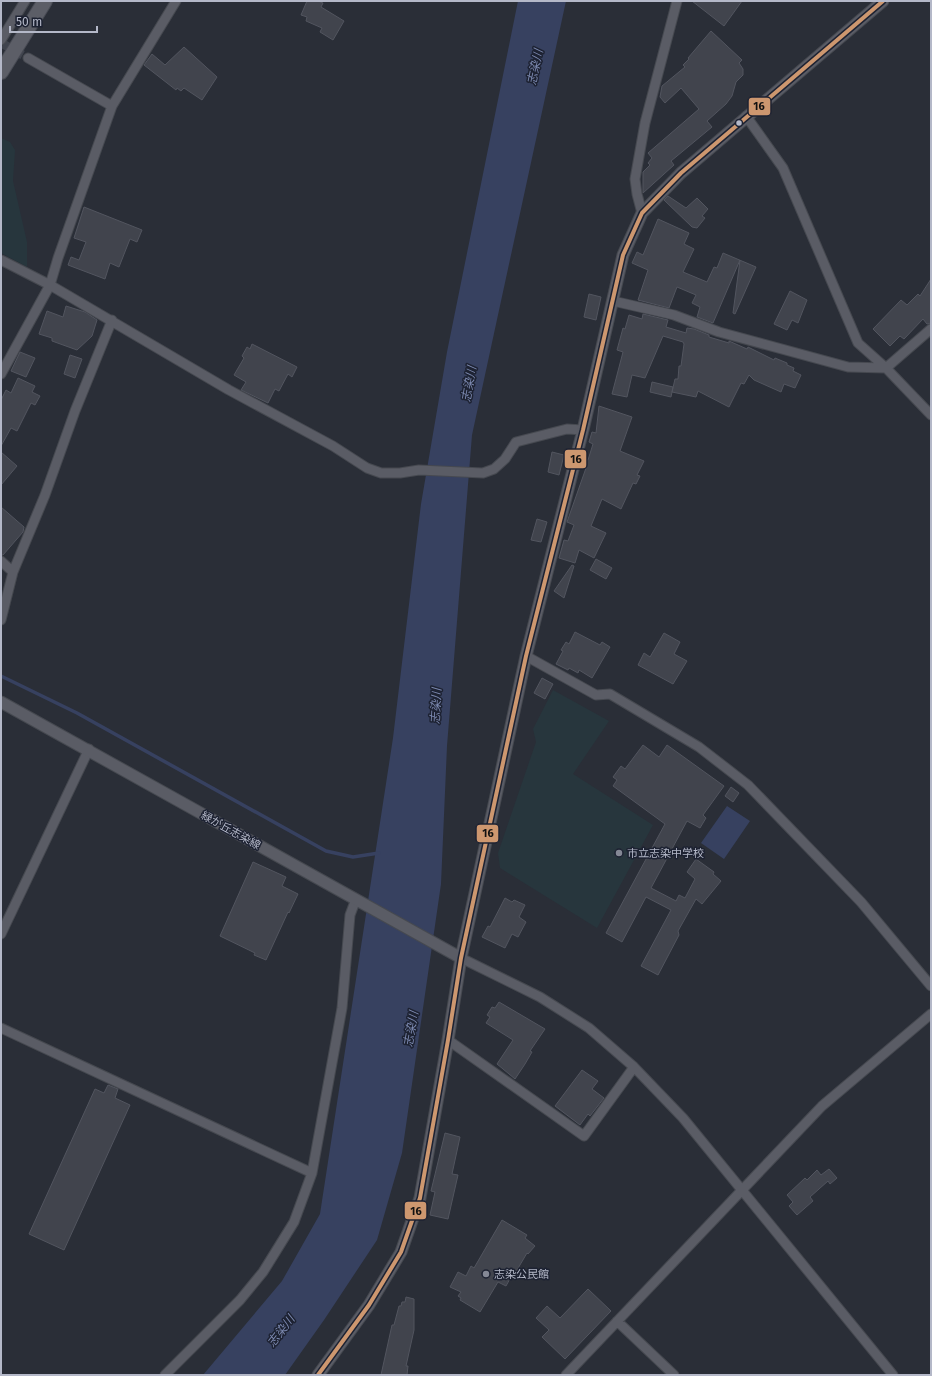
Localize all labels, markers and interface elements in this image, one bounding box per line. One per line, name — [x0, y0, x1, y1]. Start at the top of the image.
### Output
scale bar — [10, 8, 97, 34]
text: 50 m — [16, 15, 42, 29]
water label: 志染川 — [524, 46, 546, 86]
line badge: 16 — [748, 97, 771, 116]
text: 16 — [753, 100, 765, 113]
unlabelled marker — [734, 118, 744, 128]
water label: 志染川 — [459, 363, 479, 403]
line badge: 16 — [564, 449, 587, 469]
text: 16 — [570, 453, 582, 466]
water label: 志染川 — [428, 686, 444, 724]
street label: 緑が丘志染線 — [199, 809, 263, 852]
line badge: 16 — [476, 824, 499, 843]
text: 16 — [482, 827, 494, 840]
place label: 市立志染中学校 — [627, 847, 704, 860]
marker: 市立志染中学校 — [614, 848, 624, 858]
water label: 志染川 — [401, 1008, 421, 1048]
line badge: 16 — [404, 1201, 427, 1220]
text: 16 — [410, 1205, 422, 1218]
place label: 志染公民館 — [494, 1268, 549, 1281]
marker: 志染公民館 — [481, 1269, 491, 1279]
water label: 志染川 — [264, 1311, 299, 1349]

